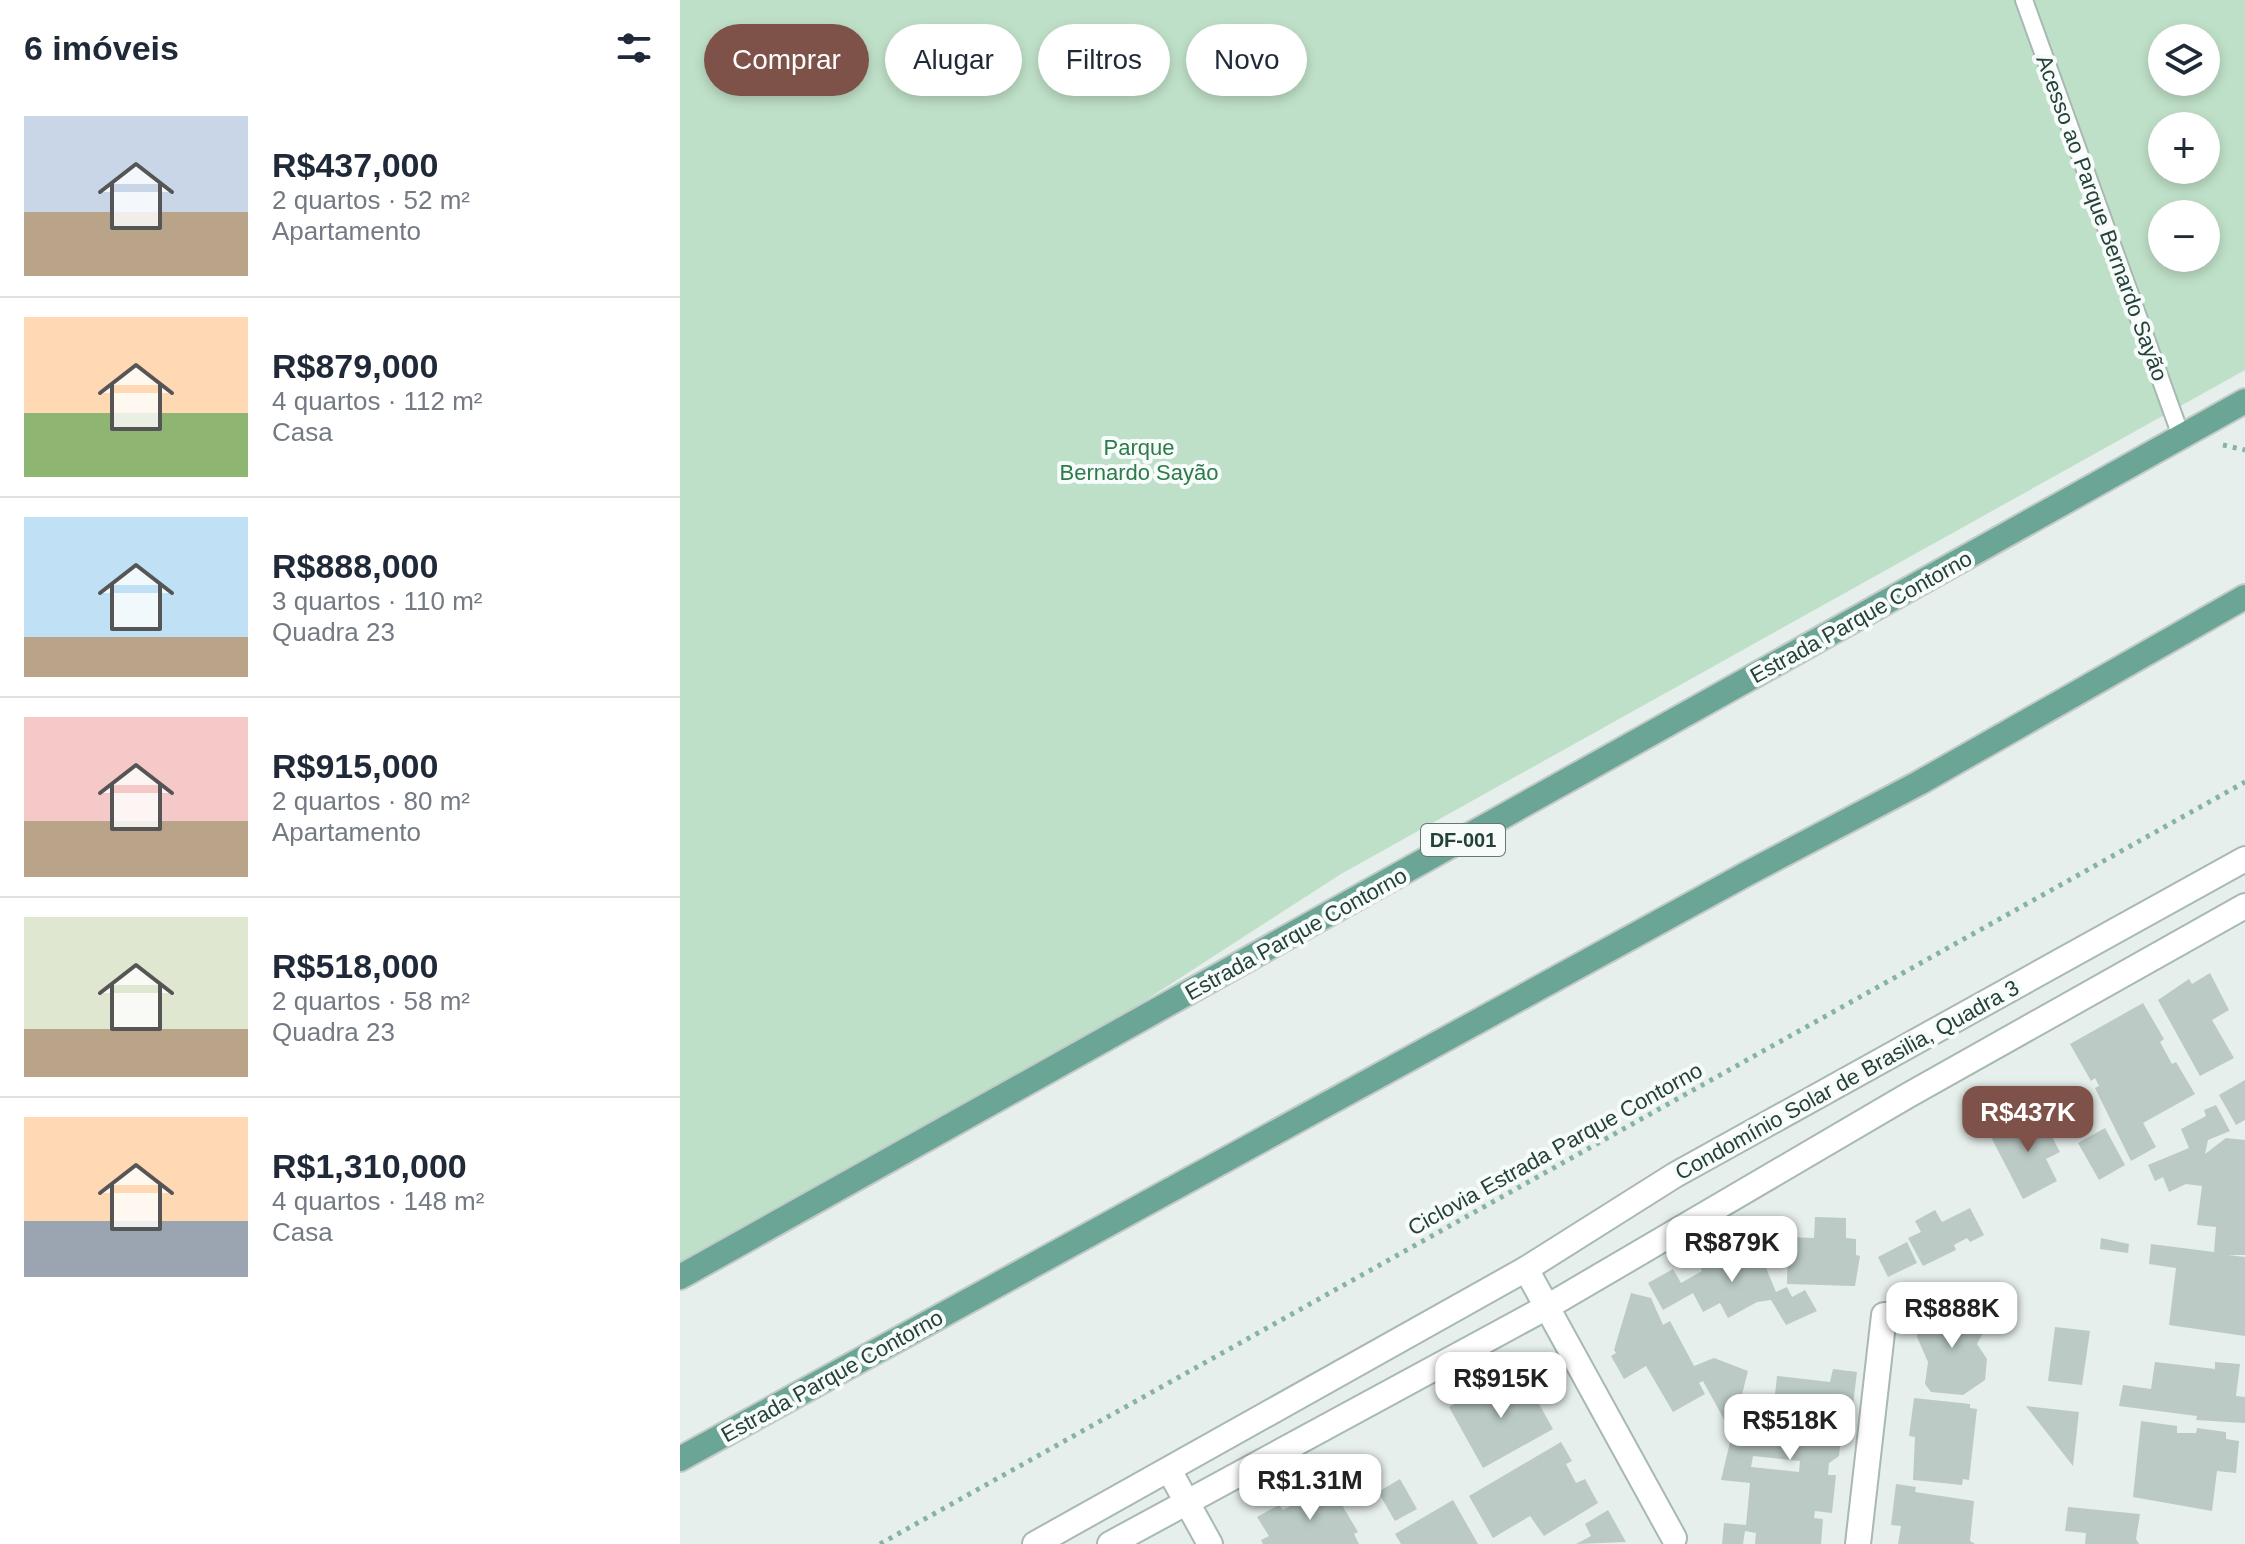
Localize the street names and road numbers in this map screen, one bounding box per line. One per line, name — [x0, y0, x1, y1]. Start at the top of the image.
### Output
street label: Acesso ao Parque Bernardo Sayão — [2031, 52, 2173, 384]
street label: Estrada Parque Contorno — [1746, 546, 1976, 688]
road number: DF-001 — [1421, 824, 1505, 856]
street label: Estrada Parque Contorno — [1181, 863, 1411, 1005]
street label: Condomínio Solar de Brasilia, Quadra 3 — [1671, 975, 2023, 1185]
street label: Ciclovia Estrada Parque Contorno — [1403, 1057, 1707, 1241]
street label: Estrada Parque Contorno — [717, 1305, 947, 1447]

